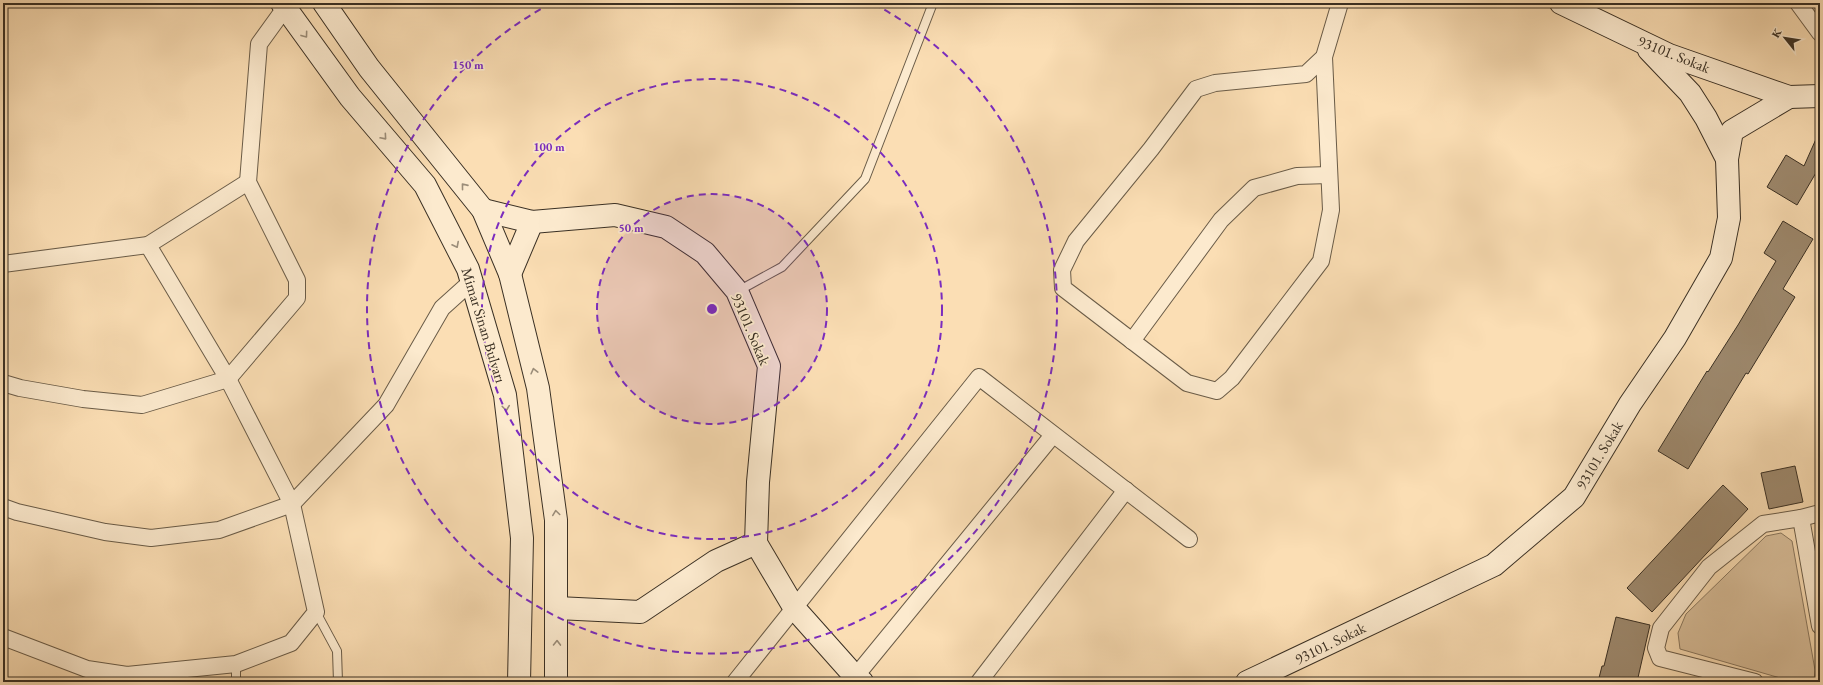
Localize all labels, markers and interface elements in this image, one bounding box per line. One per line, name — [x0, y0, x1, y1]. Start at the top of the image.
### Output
north arrow — [1765, 18, 1805, 58]
text: K — [1768, 25, 1785, 40]
one-way arrow — [300, 30, 307, 37]
street label: 93101. Sokak — [1635, 31, 1714, 78]
text: 150 m — [452, 57, 484, 73]
one-way arrow — [380, 133, 387, 140]
text: 100 m — [533, 139, 565, 155]
one-way arrow — [461, 183, 468, 190]
text: 50 m — [618, 220, 644, 236]
one-way arrow — [451, 240, 459, 248]
street label: Mimar Sinan Bulvarı — [457, 265, 511, 385]
street label: 93101. Sokak — [727, 290, 775, 369]
centre of rings — [705, 302, 719, 316]
one-way arrow — [530, 368, 539, 375]
one-way arrow — [501, 405, 510, 412]
street label: 93101. Sokak — [1571, 416, 1627, 493]
one-way arrow — [551, 510, 560, 516]
street label: 93101. Sokak — [1291, 617, 1369, 668]
one-way arrow — [553, 640, 561, 646]

